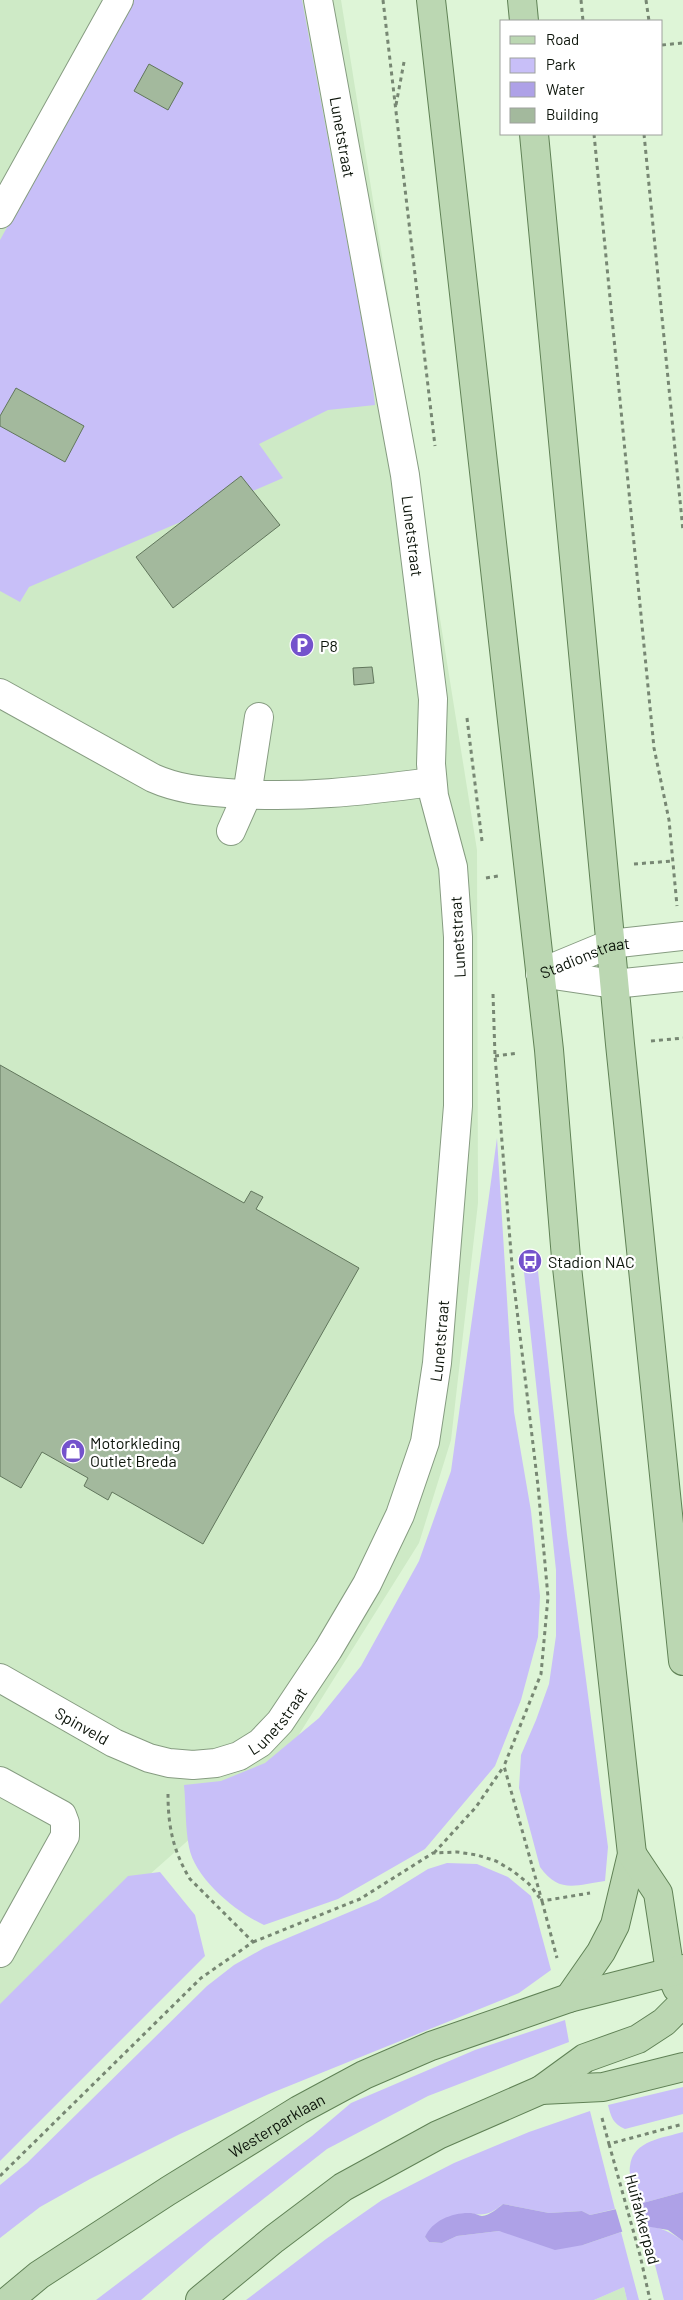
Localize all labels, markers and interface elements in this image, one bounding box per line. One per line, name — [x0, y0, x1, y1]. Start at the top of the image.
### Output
legend — [500, 20, 663, 135]
text: Road — [546, 30, 579, 48]
text: Park — [546, 55, 576, 73]
text: Water — [546, 80, 585, 98]
street label: Lunetstraat — [327, 95, 359, 179]
text: Building — [546, 105, 599, 123]
street label: Lunetstraat — [399, 494, 427, 578]
parking icon: P8 — [289, 632, 315, 658]
place label: P8 — [320, 636, 338, 655]
street label: Lunetstraat — [445, 896, 469, 978]
street label: Stadionstraat — [537, 932, 631, 982]
bus stop icon: Stadion NAC — [517, 1248, 543, 1274]
place label: Stadion NAC — [548, 1252, 635, 1271]
street label: Lunetstraat — [425, 1299, 452, 1383]
place label: Motorkleding Outlet Breda — [90, 1433, 180, 1470]
shop icon: Motorkleding Outlet Breda — [60, 1438, 86, 1464]
street label: Lunetstraat — [244, 1683, 310, 1758]
street label: Spinveld — [52, 1702, 113, 1748]
street label: Westerparklaan — [225, 2089, 328, 2161]
street label: Huifakkerpad — [622, 2172, 664, 2266]

